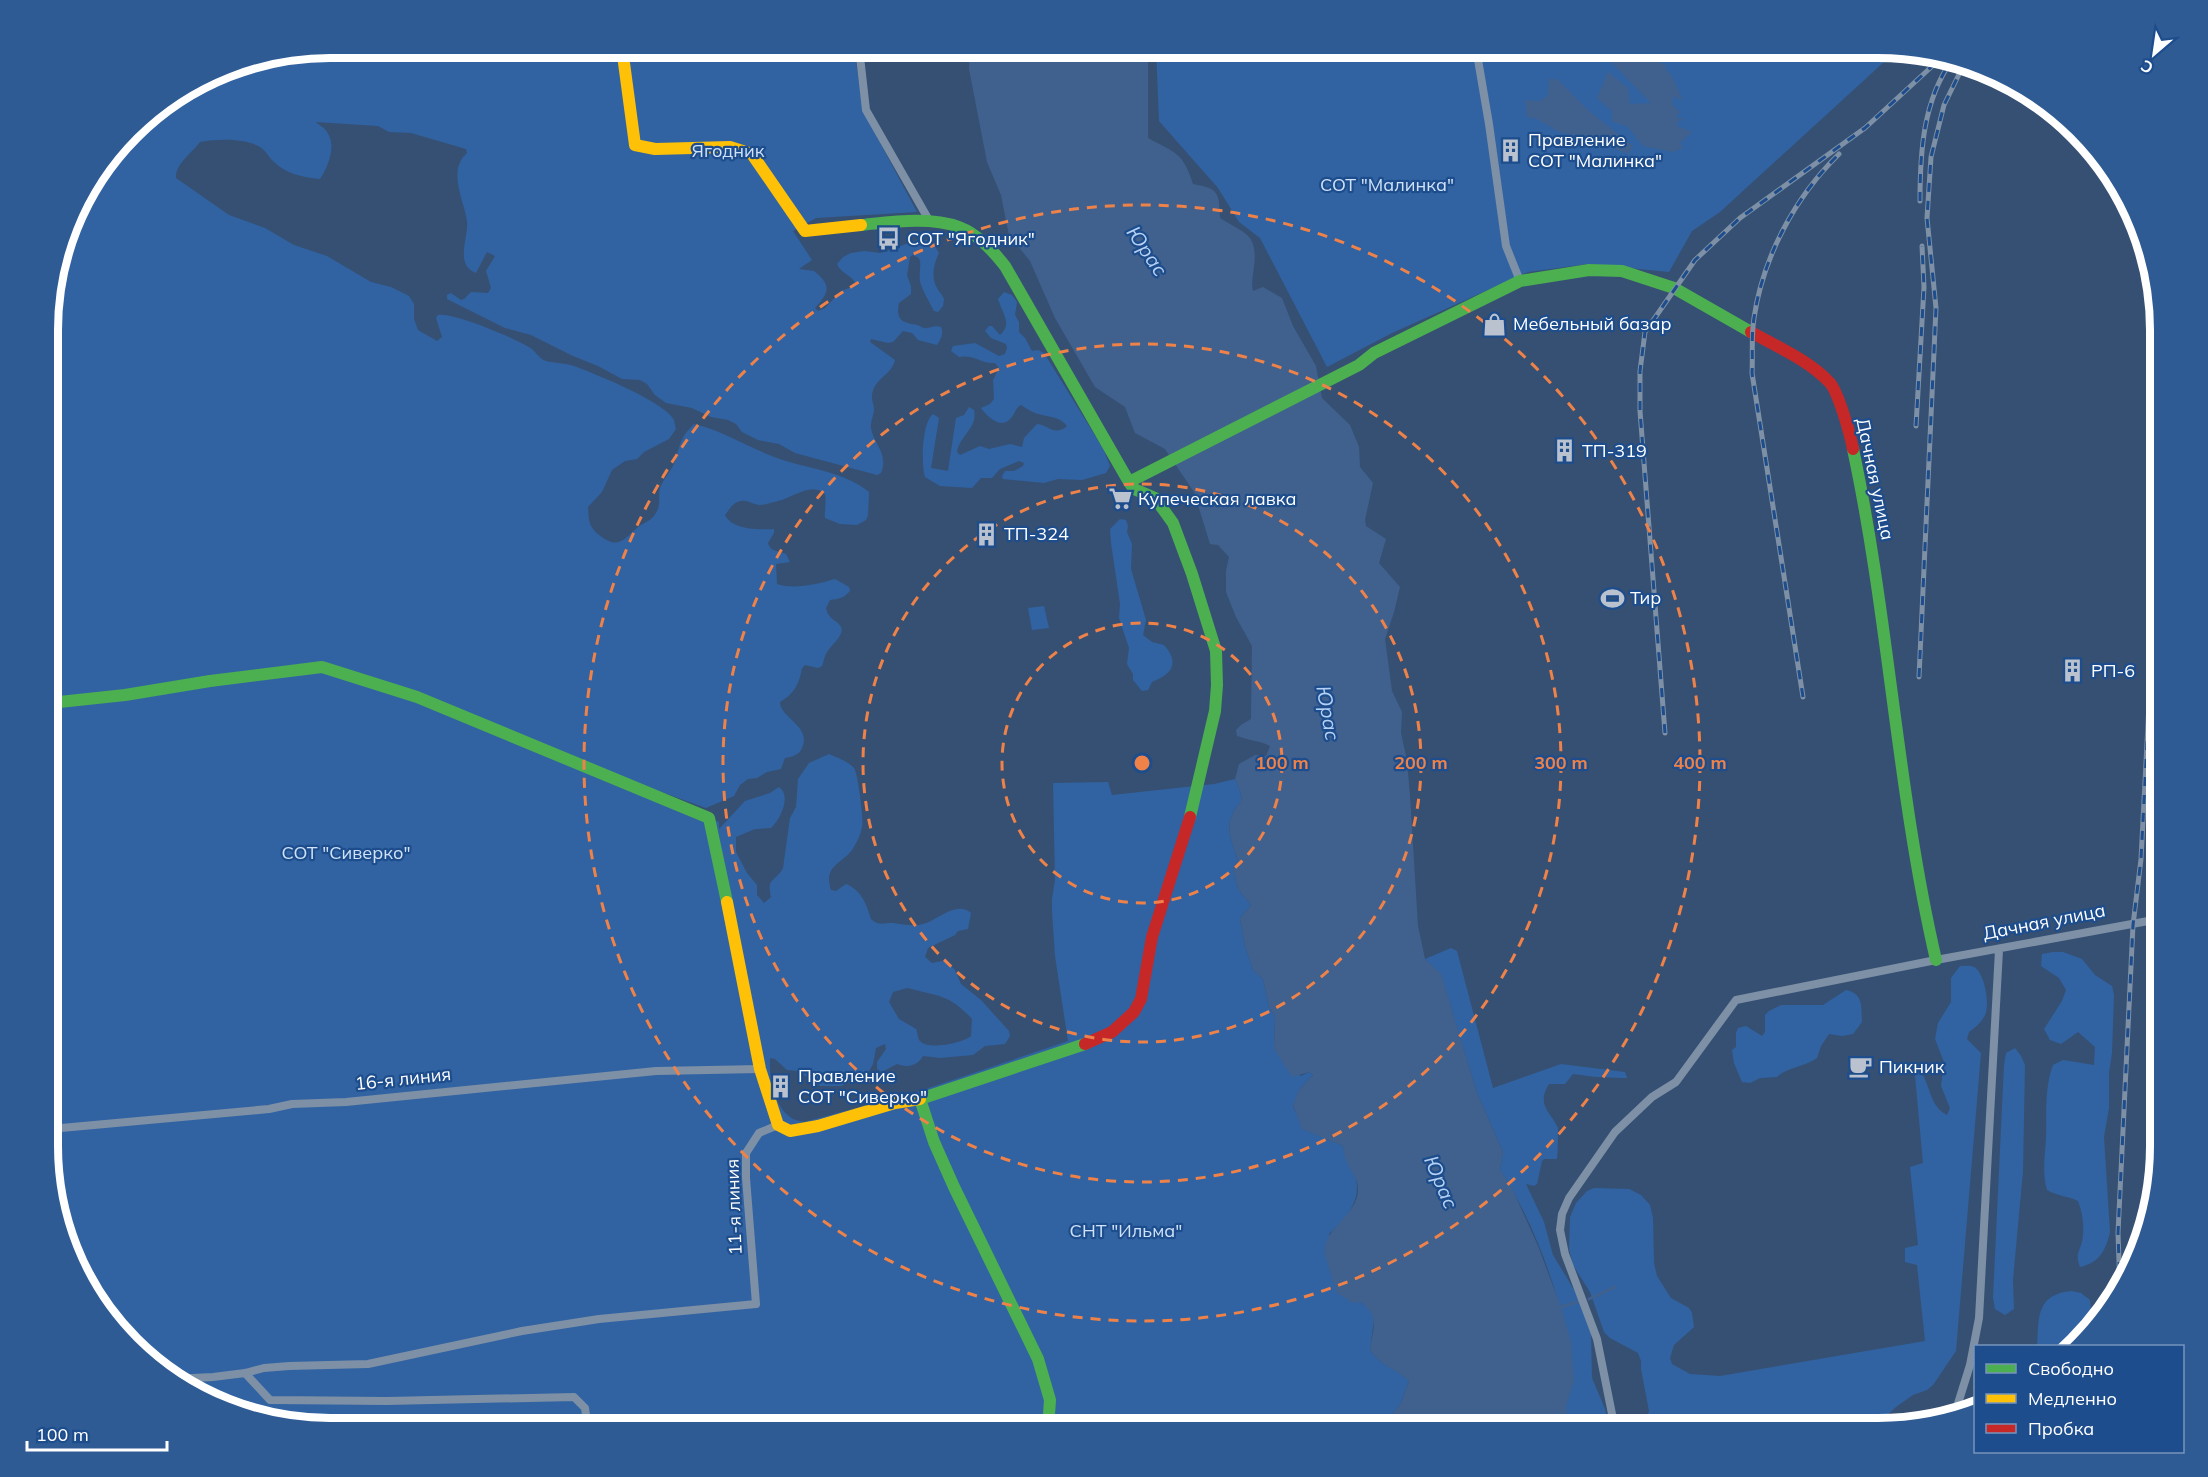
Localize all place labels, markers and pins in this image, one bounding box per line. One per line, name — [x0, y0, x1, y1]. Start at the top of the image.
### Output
place label: Правление СОТ "Малинка" — [1528, 128, 1662, 172]
building icon: Правление СОТ "Малинка" — [1497, 137, 1523, 163]
bus stop icon: СОТ "Ягодник" — [876, 226, 902, 252]
place label: СОТ "Ягодник" — [907, 227, 1035, 250]
shop icon: Мебельный базар — [1482, 311, 1508, 337]
place label: Мебельный базар — [1513, 312, 1671, 335]
building icon: ТП-319 — [1551, 438, 1577, 464]
place label: ТП-319 — [1582, 439, 1647, 462]
supermarket icon: Купеческая лавка — [1107, 486, 1133, 512]
place label: Купеческая лавка — [1138, 487, 1297, 510]
building icon: ТП-324 — [973, 521, 999, 547]
place label: ТП-324 — [1004, 522, 1069, 545]
sports icon: Тир — [1599, 585, 1625, 611]
place label: Тир — [1630, 586, 1661, 609]
building icon: РП-6 — [2060, 658, 2086, 684]
place label: РП-6 — [2091, 659, 2135, 682]
centre of rings — [1132, 753, 1152, 773]
cafe icon: Пикник — [1848, 1054, 1874, 1080]
place label: Пикник — [1879, 1055, 1945, 1078]
place label: Правление СОТ "Сиверко" — [798, 1064, 927, 1108]
building icon: Правление СОТ "Сиверко" — [767, 1073, 793, 1099]

